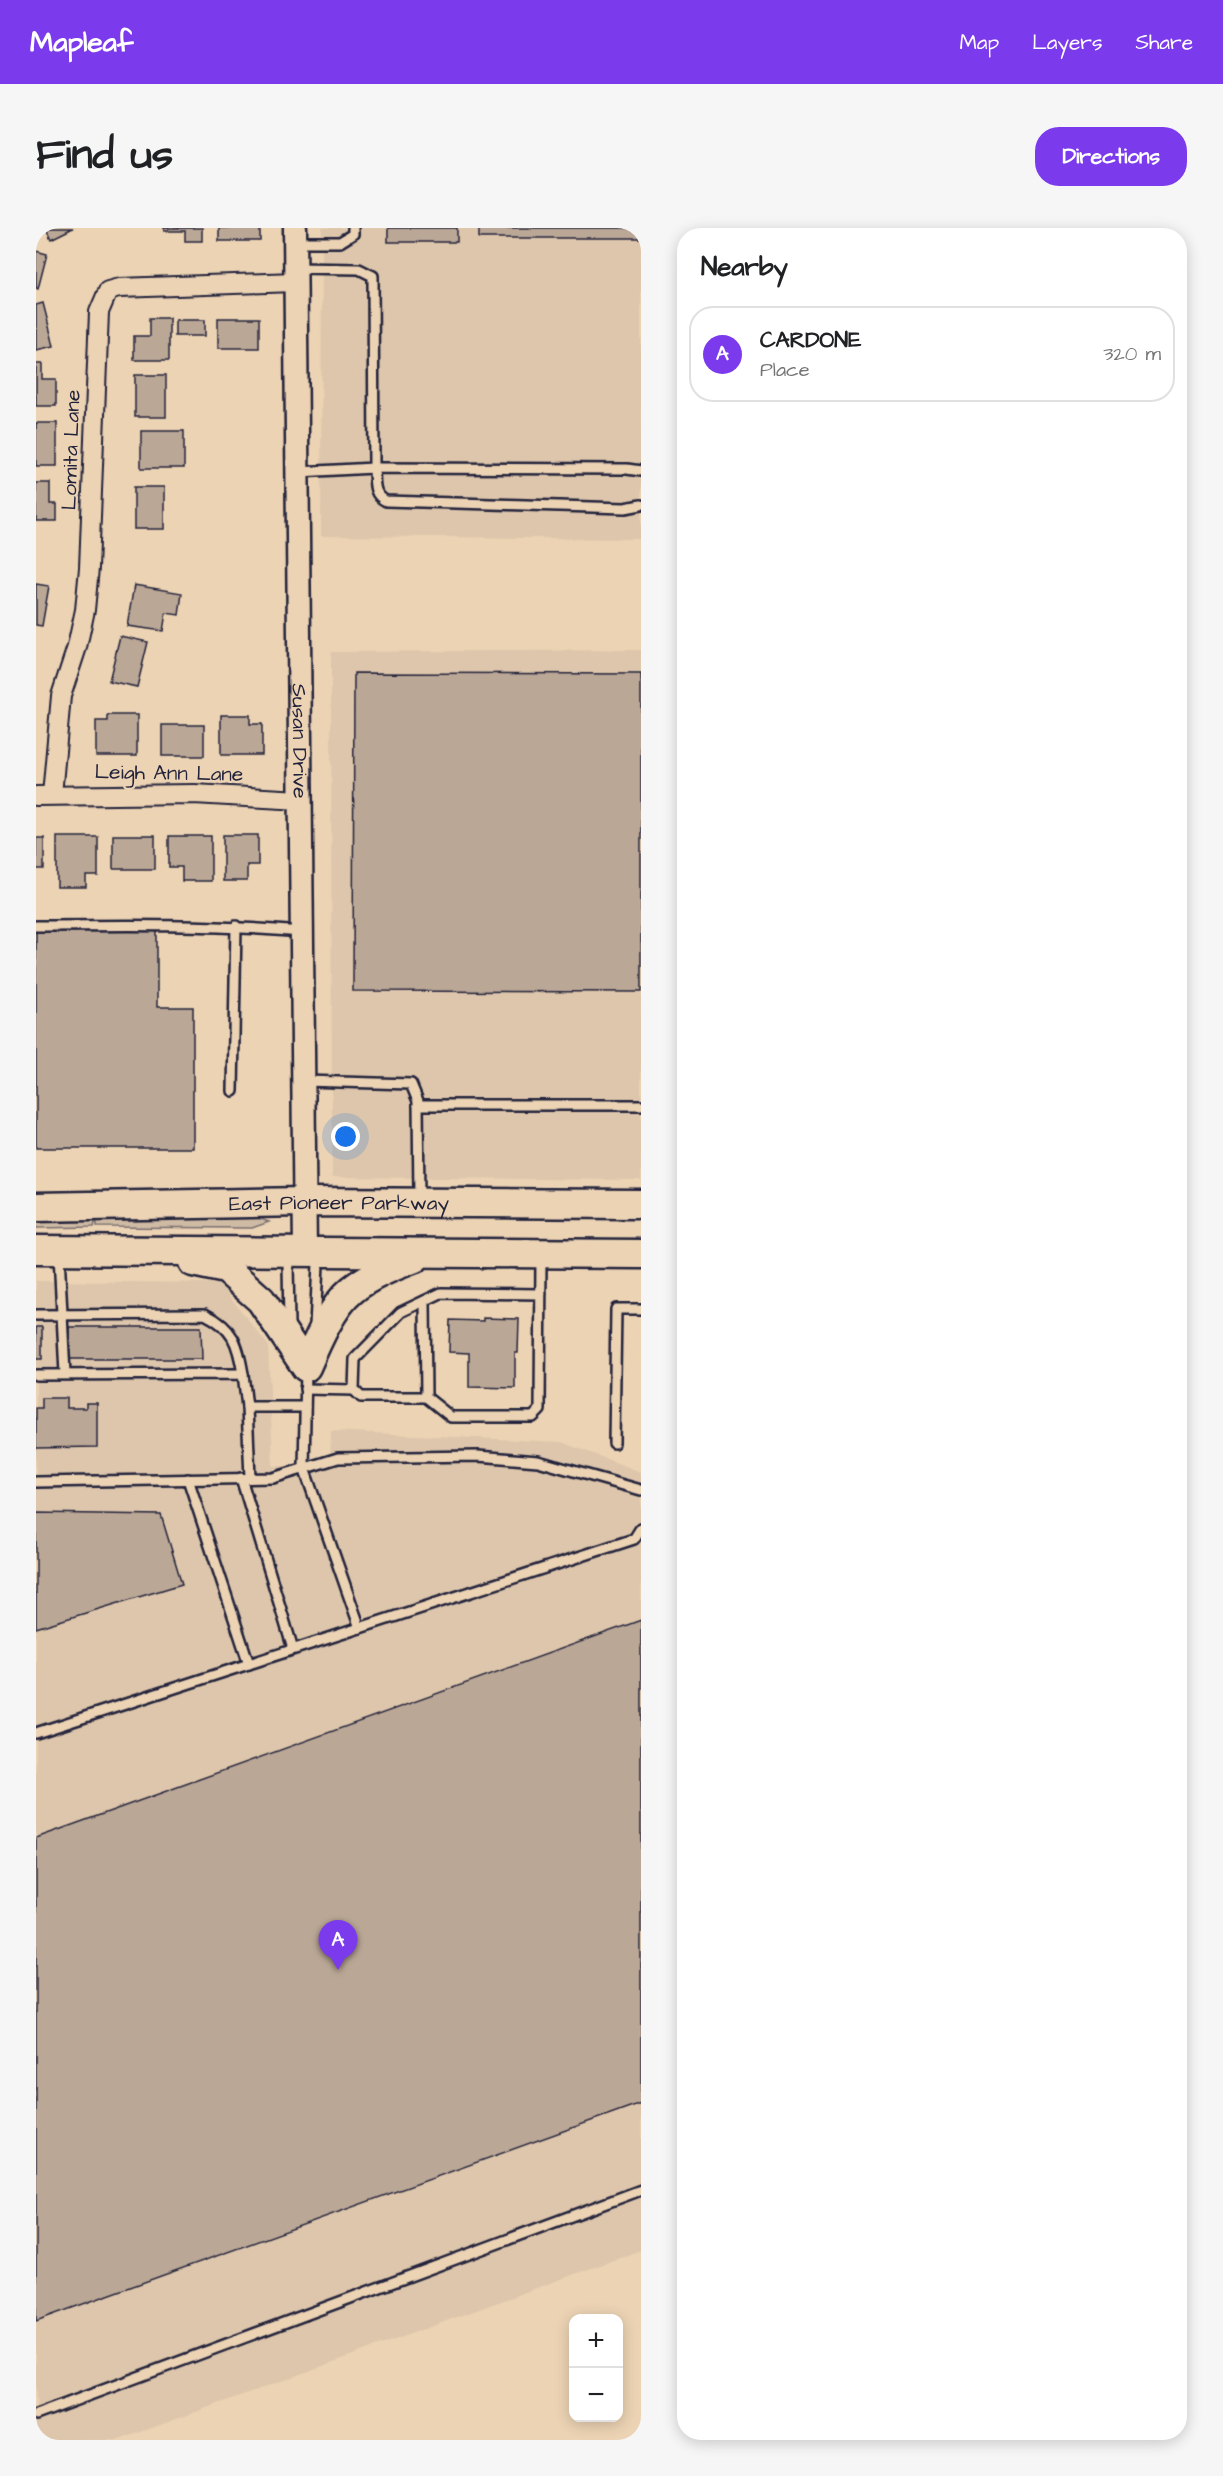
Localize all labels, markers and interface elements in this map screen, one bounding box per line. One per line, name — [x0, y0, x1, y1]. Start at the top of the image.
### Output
text: Mapleaf — [30, 23, 133, 62]
text: Map — [959, 28, 999, 57]
text: Layers — [1032, 28, 1102, 57]
text: Share — [1135, 28, 1193, 57]
text: Find us — [36, 127, 173, 185]
button: Directions — [1035, 127, 1187, 186]
text: Nearby — [701, 249, 788, 285]
text: CARDONE — [760, 325, 861, 356]
text: A — [716, 340, 729, 368]
text: 320 m — [1103, 340, 1161, 368]
text: Place — [760, 356, 810, 384]
street label: Lomita Lane — [54, 389, 88, 511]
street label: Susan Drive — [285, 683, 315, 799]
street label: Leigh Ann Lane — [94, 757, 244, 791]
your location — [331, 1122, 360, 1151]
street label: East Pioneer Parkway — [229, 1187, 450, 1219]
pin: A — [318, 1920, 358, 1970]
map controls — [569, 2314, 623, 2422]
button: + — [569, 2314, 623, 2368]
button: − — [569, 2368, 623, 2422]

